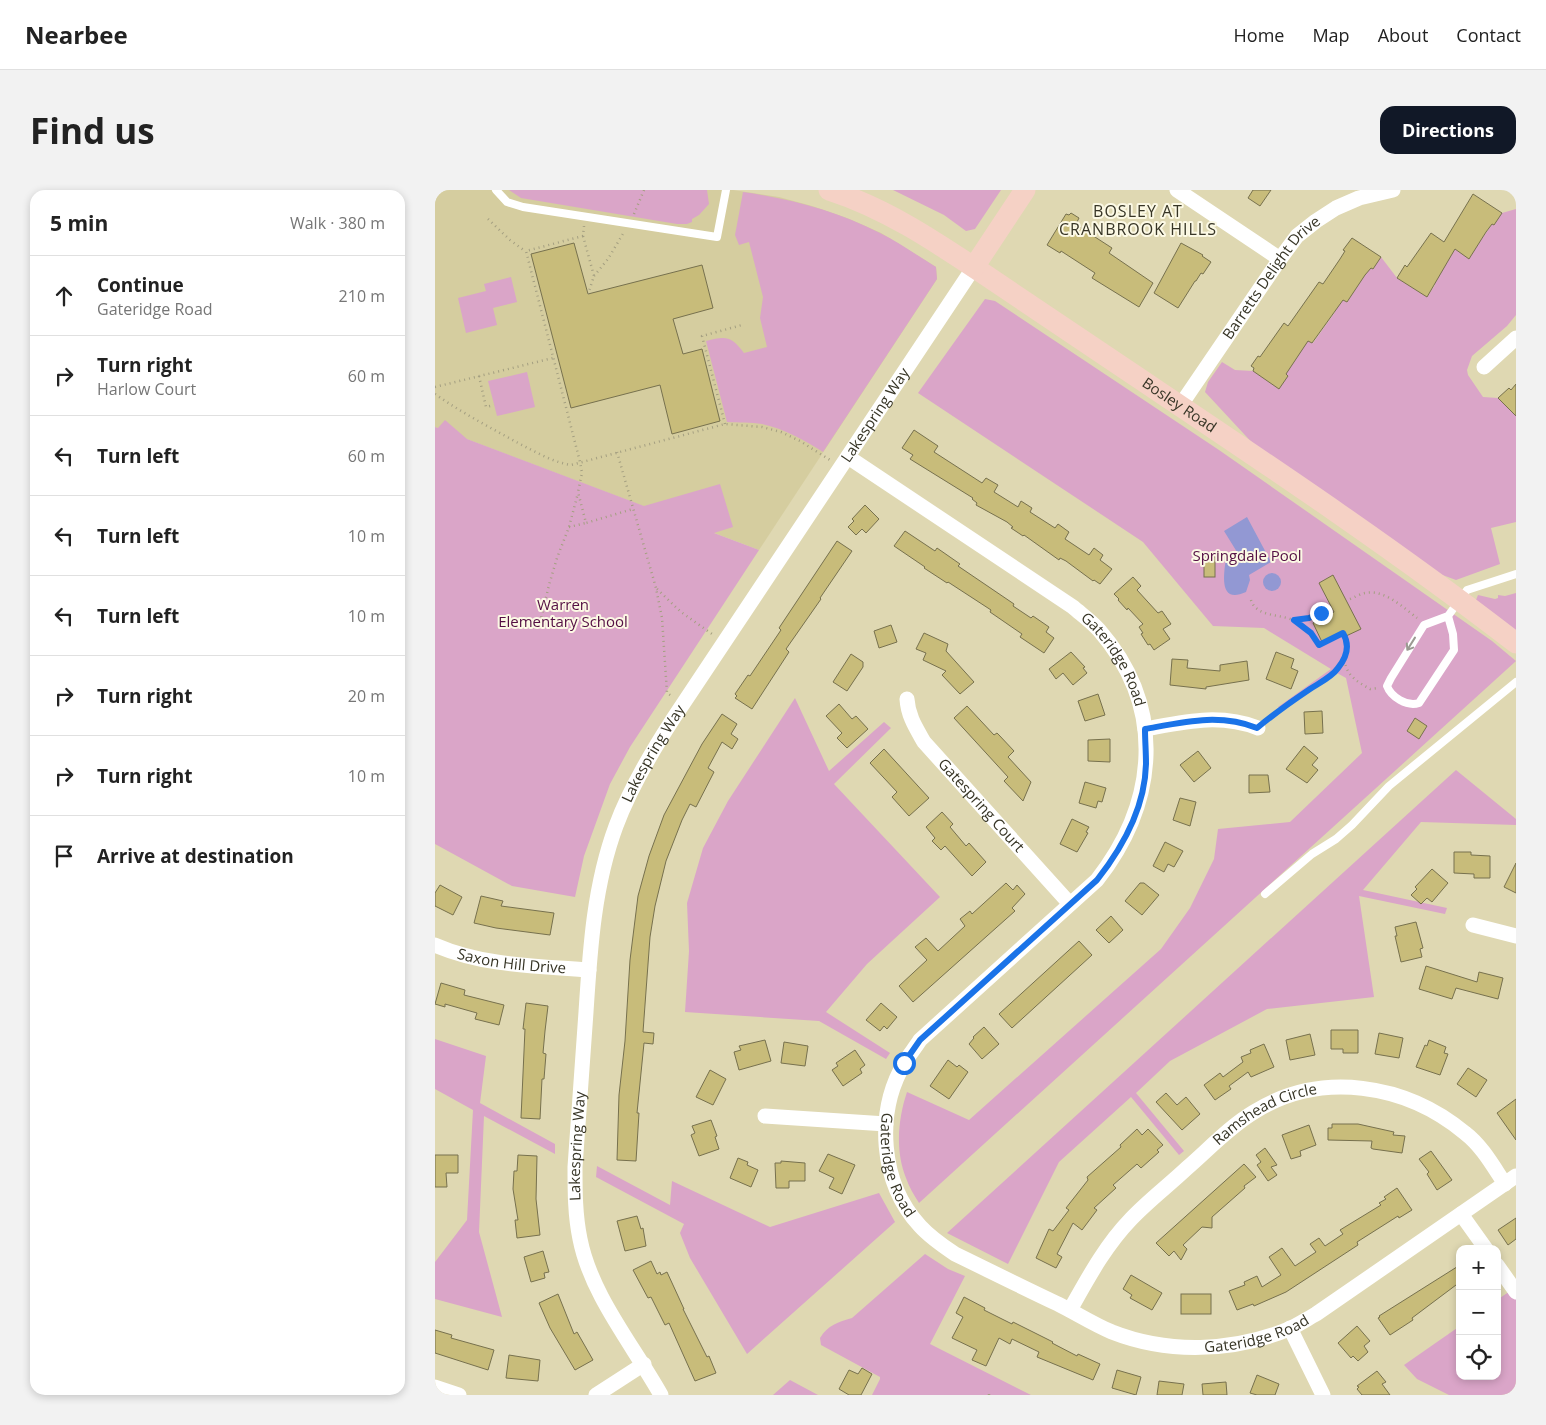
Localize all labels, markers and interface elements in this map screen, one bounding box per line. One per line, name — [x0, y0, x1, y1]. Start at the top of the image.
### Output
text: Nearbee — [25, 18, 128, 51]
text: Home — [1234, 23, 1284, 47]
text: Map — [1312, 23, 1350, 47]
text: About — [1378, 23, 1428, 47]
text: Contact — [1456, 23, 1521, 47]
button: Directions — [1380, 106, 1516, 154]
text: Find us — [30, 107, 155, 154]
district label: BOSLEY AT CRANBROOK HILLS — [1059, 200, 1217, 240]
text: 5 min — [50, 209, 108, 237]
street label: Barretts Delight Drive — [1217, 211, 1324, 343]
text: Walk · 380 m — [290, 212, 385, 234]
text: Continue — [97, 272, 184, 298]
icon: ahead — [50, 282, 78, 310]
text: 210 m — [339, 285, 385, 307]
text: Gateridge Road — [97, 298, 213, 320]
text: Turn right — [97, 352, 192, 378]
icon: right — [50, 362, 78, 390]
street label: Lakespring Way — [836, 363, 914, 466]
text: 60 m — [348, 365, 385, 387]
street label: Bosley Road — [1139, 372, 1221, 436]
text: Harlow Court — [97, 378, 196, 400]
icon: left — [50, 442, 78, 470]
text: Turn left — [97, 443, 179, 469]
text: 60 m — [348, 445, 385, 467]
icon: left — [50, 522, 78, 550]
text: Turn left — [97, 523, 179, 549]
text: 10 m — [348, 525, 385, 547]
park label: Springdale Pool — [1192, 545, 1302, 565]
park label: Warren Elementary School — [498, 594, 628, 631]
icon: left — [50, 602, 78, 630]
route end — [1310, 602, 1333, 625]
text: Turn left — [97, 603, 179, 629]
text: 10 m — [348, 605, 385, 627]
street label: Gateridge Road — [1077, 607, 1151, 708]
one-way arrow — [1406, 637, 1416, 651]
icon: right — [50, 682, 78, 710]
text: Turn right — [97, 683, 192, 709]
text: 20 m — [348, 685, 385, 707]
street label: Lakespring Way — [616, 700, 689, 805]
street label: Gatespring Court — [934, 754, 1029, 856]
icon: right — [50, 762, 78, 790]
text: Turn right — [97, 763, 192, 789]
text: 10 m — [348, 765, 385, 787]
icon: arrive — [50, 842, 78, 870]
text: Arrive at destination — [97, 843, 294, 869]
street label: Saxon Hill Drive — [455, 943, 567, 977]
route start — [893, 1052, 916, 1075]
street label: Ramshead Circle — [1208, 1078, 1318, 1149]
street label: Lakespring Way — [564, 1090, 589, 1201]
street label: Gateridge Road — [877, 1112, 921, 1221]
map controls — [1456, 1245, 1501, 1380]
button: + — [1456, 1245, 1501, 1290]
button: − — [1456, 1290, 1501, 1335]
street label: Gateridge Road — [1203, 1309, 1312, 1356]
button: locate — [1456, 1335, 1501, 1380]

